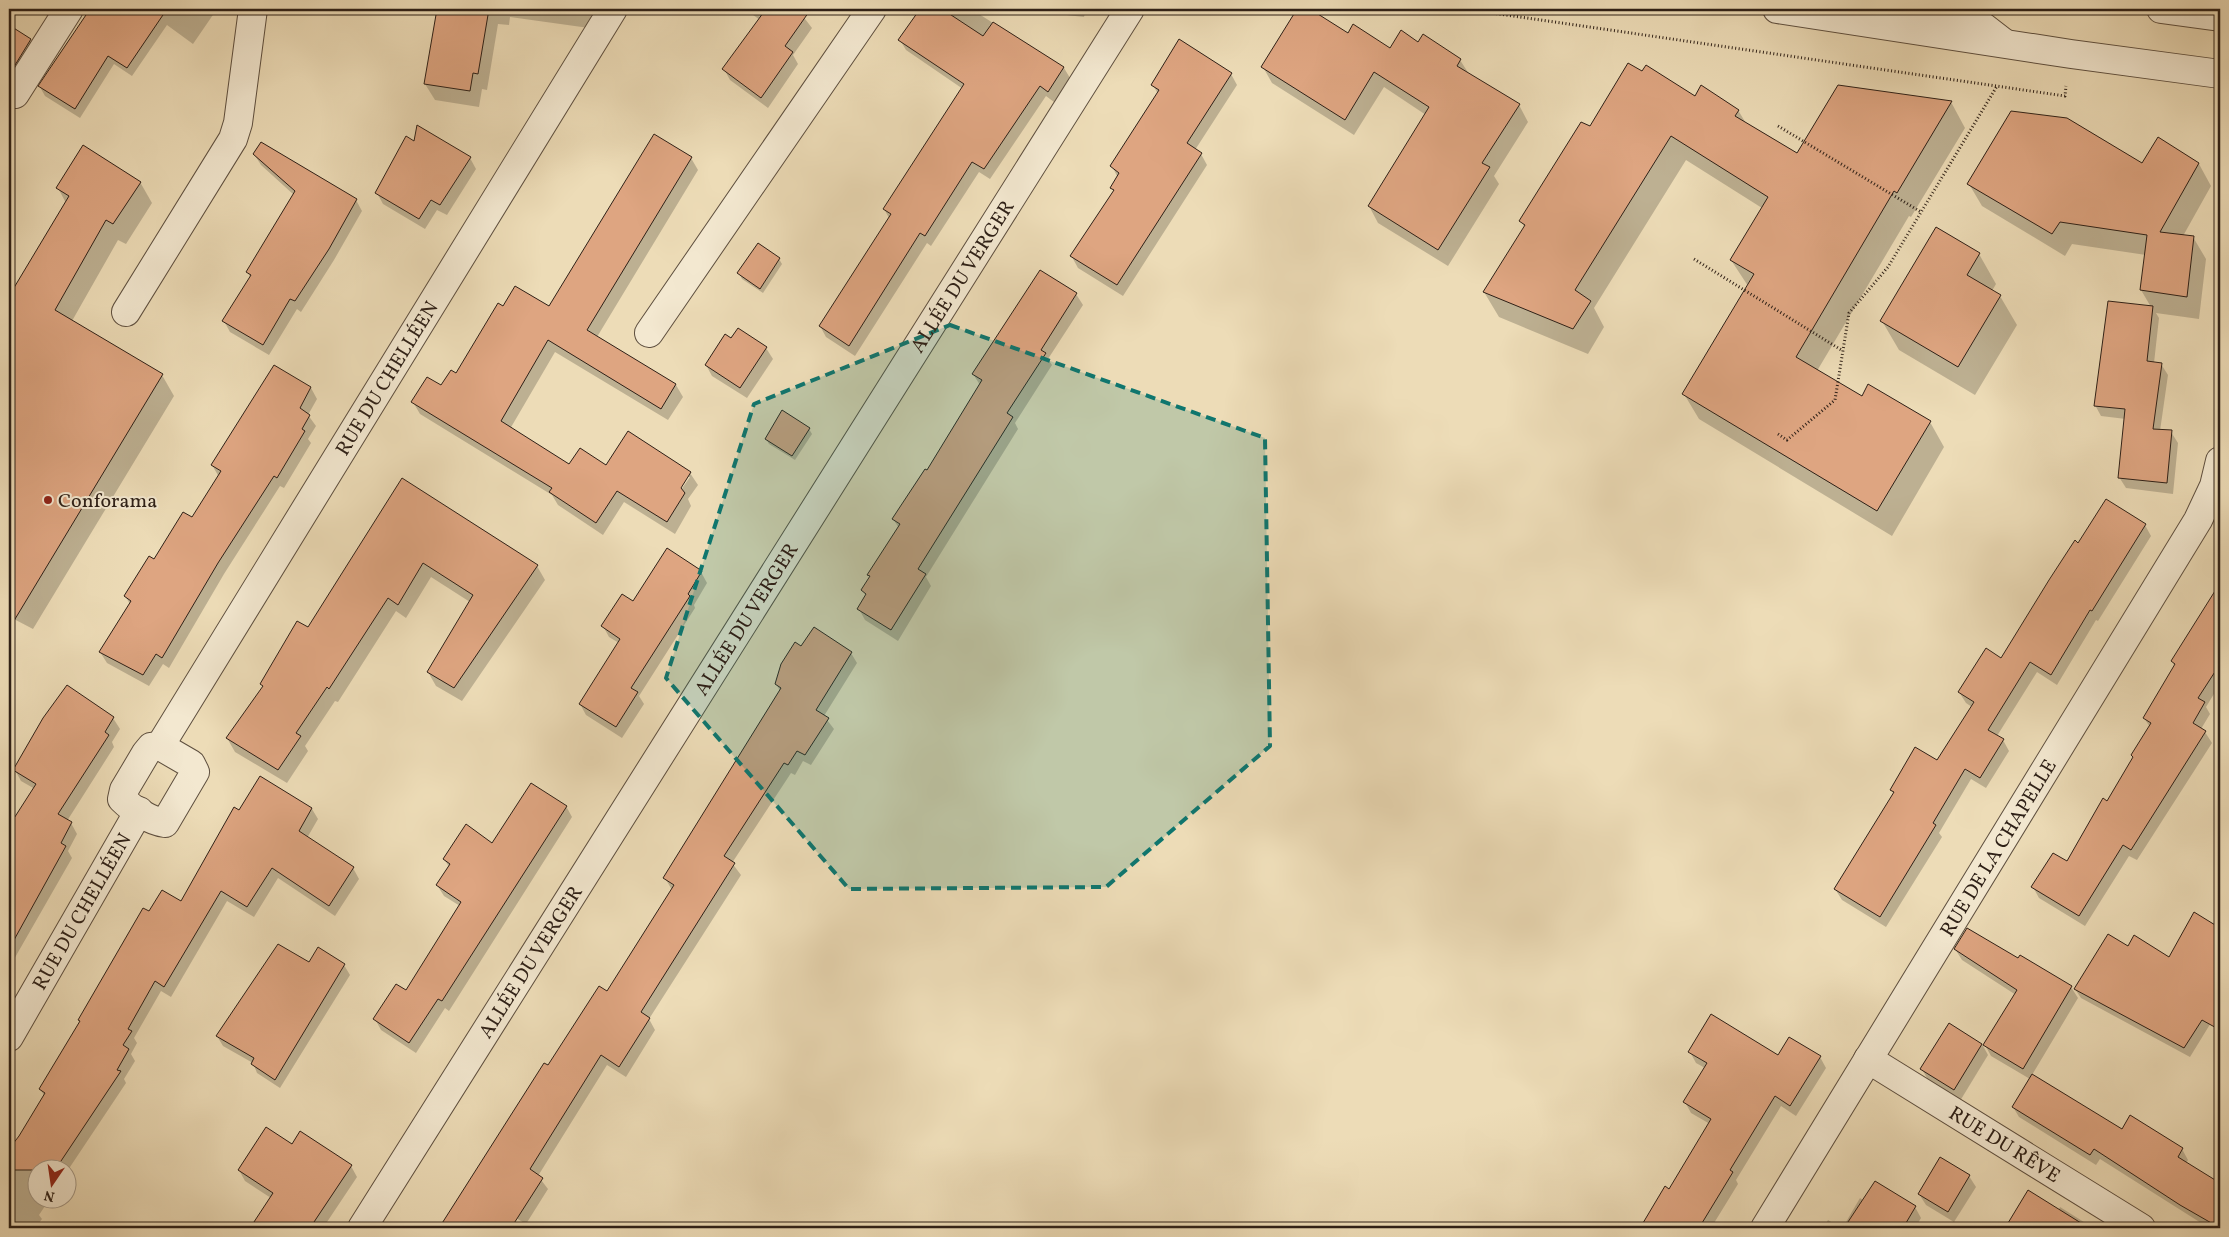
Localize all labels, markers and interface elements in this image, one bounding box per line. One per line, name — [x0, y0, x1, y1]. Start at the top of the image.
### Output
street label: ALLÉE DU VERGER — [905, 195, 1022, 359]
street label: RUE DU CHELLÉEN — [330, 296, 446, 462]
place label: Conforama — [58, 488, 157, 516]
marker: Conforama — [42, 494, 54, 506]
street label: ALLÉE DU VERGER — [689, 538, 806, 702]
street label: RUE DE LA CHAPELLE — [1934, 754, 2064, 943]
street label: RUE DU CHELLÉEN — [27, 829, 139, 996]
street label: ALLÉE DU VERGER — [473, 880, 590, 1044]
street label: RUE DU RÊVE — [1943, 1100, 2065, 1191]
north arrow — [28, 1160, 78, 1210]
text: N — [42, 1185, 57, 1206]

